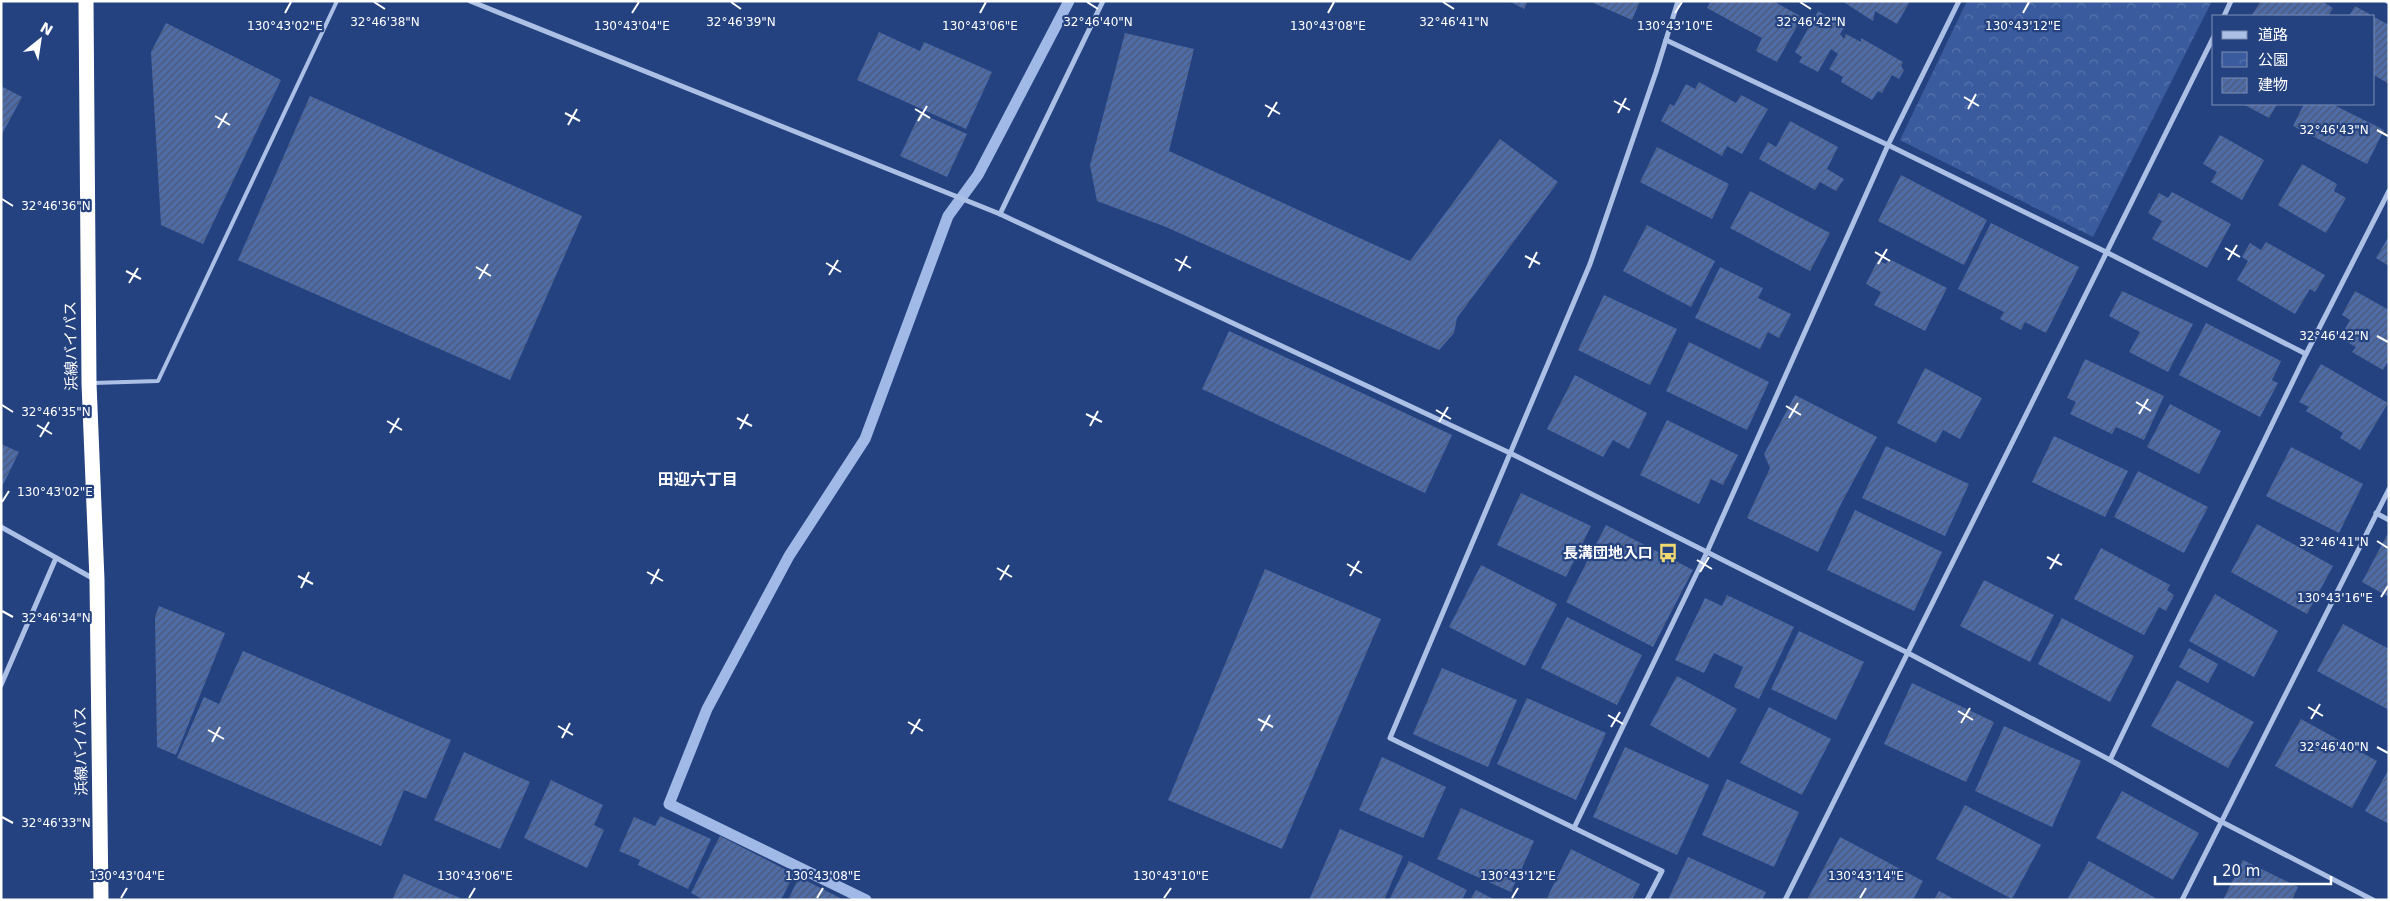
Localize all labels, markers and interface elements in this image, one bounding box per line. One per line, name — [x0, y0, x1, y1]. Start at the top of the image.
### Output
north arrow — [15, 15, 65, 65]
text: 32°46'38"N — [350, 15, 420, 29]
text: 32°46'39"N — [706, 15, 776, 29]
text: 32°46'40"N — [1063, 15, 1133, 29]
text: 32°46'41"N — [1419, 15, 1489, 29]
text: 32°46'42"N — [1776, 15, 1846, 29]
legend — [2212, 15, 2375, 105]
text: N — [37, 19, 56, 39]
text: 130°43'02"E — [247, 19, 323, 33]
text: 130°43'04"E — [594, 19, 670, 33]
text: 130°43'06"E — [942, 19, 1018, 33]
text: 130°43'08"E — [1290, 19, 1366, 33]
text: 130°43'10"E — [1637, 19, 1713, 33]
text: 130°43'12"E — [1985, 19, 2061, 33]
text: 道路 — [2258, 26, 2288, 44]
text: 公園 — [2258, 51, 2288, 69]
text: 建物 — [2258, 76, 2288, 94]
text: 32°46'43"N — [2299, 123, 2369, 137]
text: 32°46'36"N — [21, 199, 91, 213]
street label: 浜線バイパス — [61, 301, 81, 391]
text: 32°46'42"N — [2299, 329, 2369, 343]
text: 32°46'35"N — [21, 405, 91, 419]
district label: 田迎六丁目 — [658, 470, 738, 489]
text: 130°43'02"E — [17, 485, 93, 499]
text: 32°46'41"N — [2299, 535, 2369, 549]
bus stop icon: 長溝団地入口 — [1657, 542, 1679, 564]
place label: 長溝団地入口 — [1563, 544, 1653, 562]
text: 130°43'16"E — [2297, 591, 2373, 605]
text: 32°46'34"N — [21, 611, 91, 625]
street label: 浜線バイパス — [71, 706, 91, 796]
text: 32°46'40"N — [2299, 740, 2369, 754]
text: 32°46'33"N — [21, 816, 91, 830]
scale bar — [2215, 854, 2331, 886]
text: 20 m — [2222, 862, 2260, 880]
text: 130°43'04"E — [89, 869, 165, 883]
text: 130°43'06"E — [437, 869, 513, 883]
text: 130°43'08"E — [785, 869, 861, 883]
text: 130°43'10"E — [1133, 869, 1209, 883]
text: 130°43'12"E — [1480, 869, 1556, 883]
text: 130°43'14"E — [1828, 869, 1904, 883]

